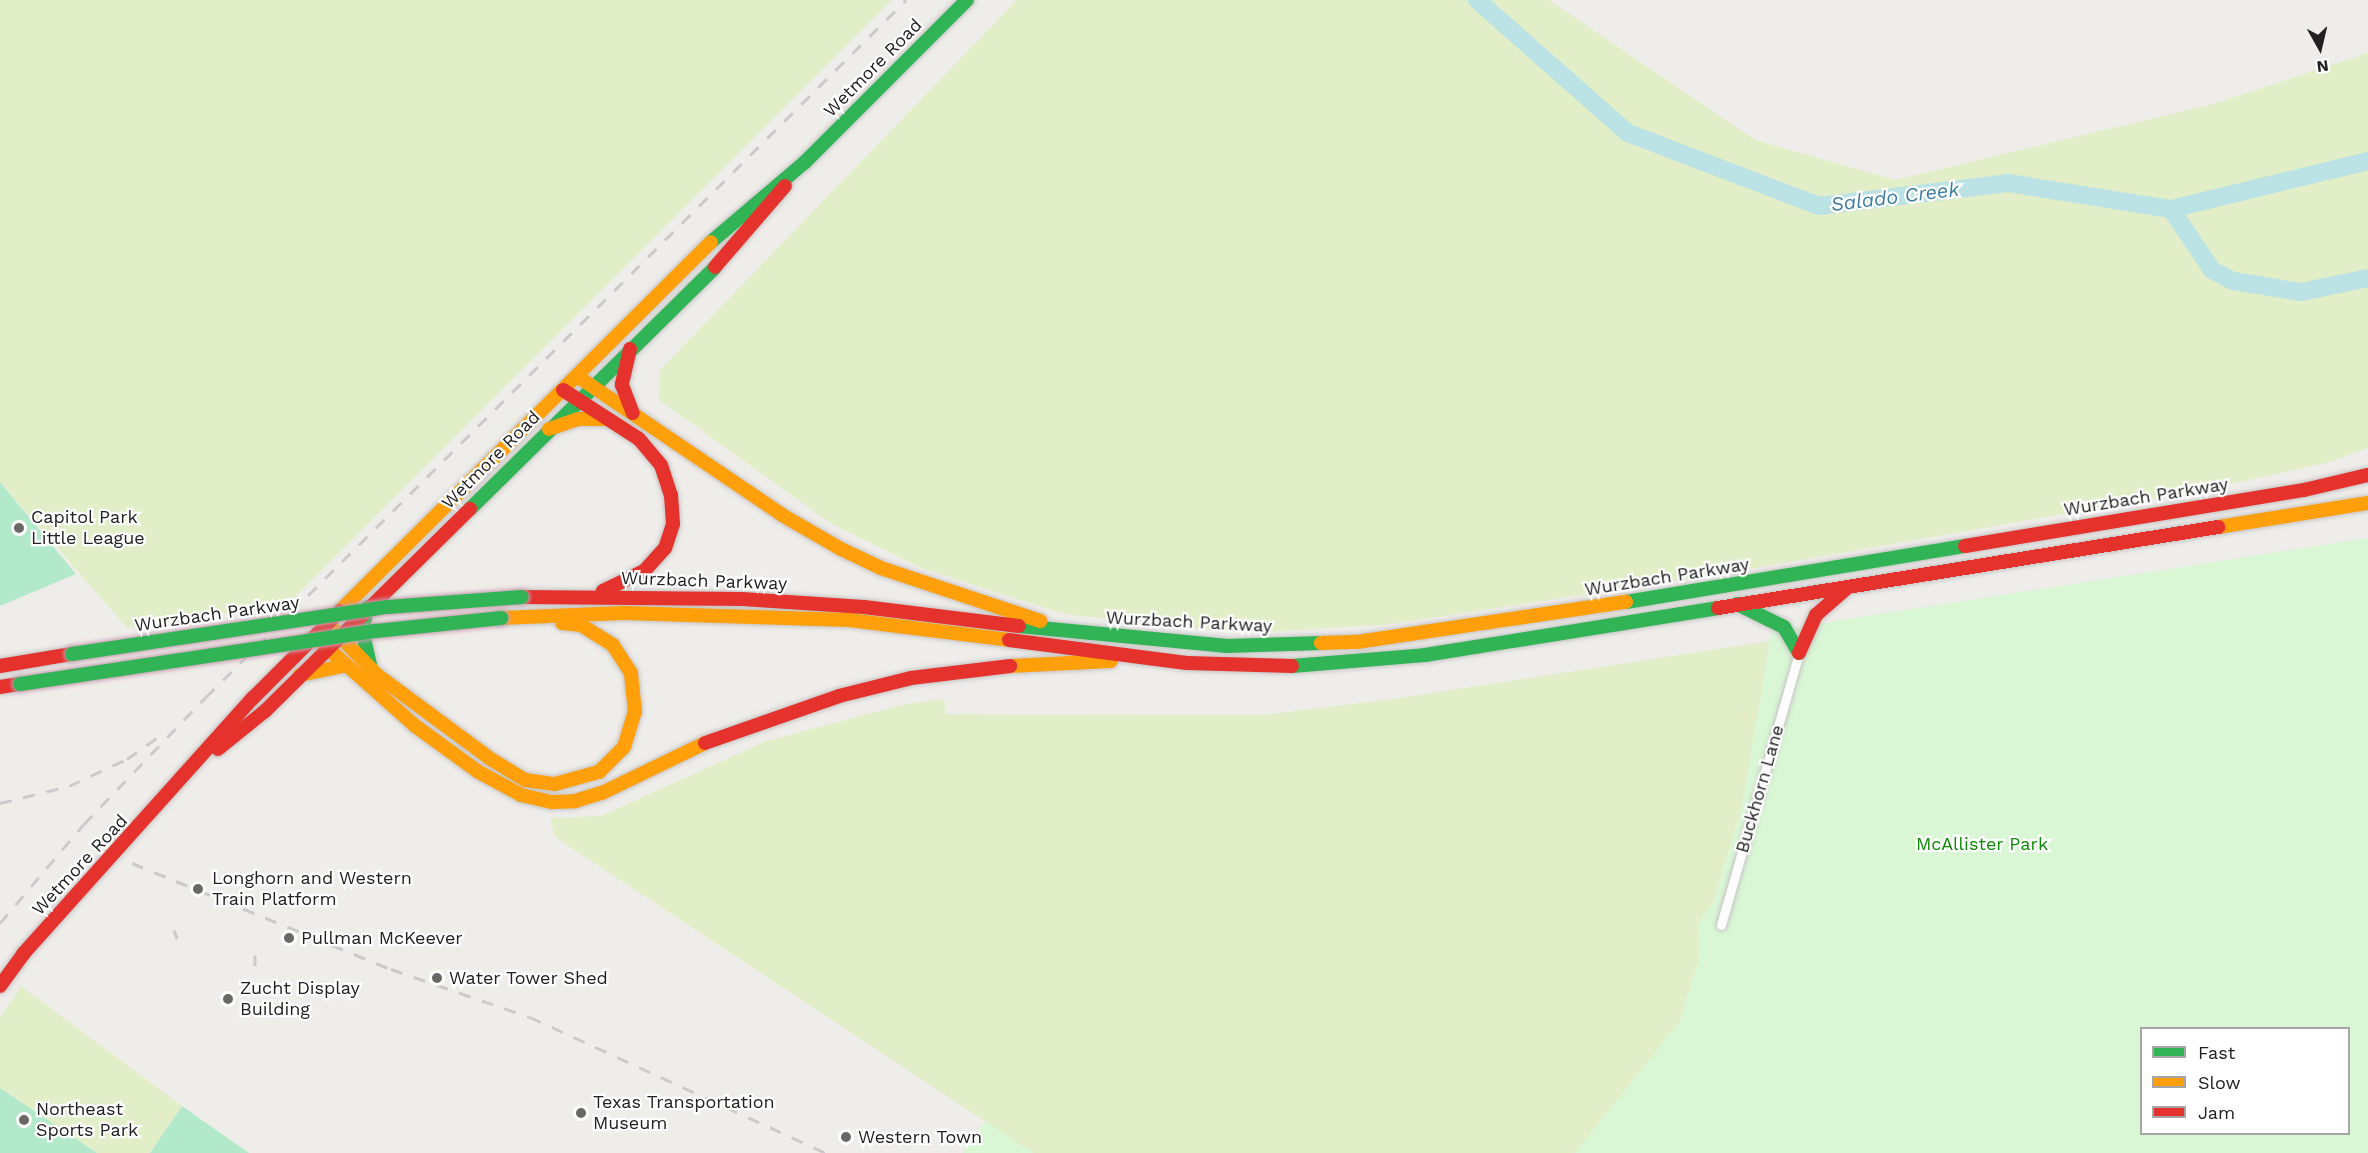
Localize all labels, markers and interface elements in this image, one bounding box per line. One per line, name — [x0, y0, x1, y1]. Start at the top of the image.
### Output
street label: Wetmore Road — [819, 14, 927, 122]
north arrow — [2290, 18, 2350, 78]
text: N — [2315, 56, 2330, 77]
water label: Salado Creek — [1830, 177, 1960, 217]
street label: Wetmore Road — [437, 406, 545, 514]
street label: Wurzbach Parkway — [2062, 473, 2230, 521]
place label: Capitol Park Little League — [31, 507, 145, 550]
marker: Capitol Park Little League — [12, 521, 26, 535]
street label: Wurzbach Parkway — [1583, 553, 1751, 601]
street label: Wurzbach Parkway — [620, 567, 788, 595]
street label: Wurzbach Parkway — [133, 592, 301, 636]
street label: Wurzbach Parkway — [1105, 607, 1273, 637]
street label: Buckhorn Lane — [1731, 722, 1789, 856]
street label: Wetmore Road — [28, 810, 132, 920]
park label: McAllister Park — [1916, 833, 2048, 855]
place label: Longhorn and Western Train Platform — [212, 868, 412, 910]
marker: Longhorn and Western Train Platform — [189, 880, 207, 898]
place label: Pullman McKeever — [301, 927, 463, 949]
marker: Pullman McKeever — [282, 931, 296, 945]
place label: Water Tower Shed — [449, 967, 609, 989]
marker: Water Tower Shed — [430, 971, 444, 985]
place label: Zucht Display Building — [240, 978, 360, 1020]
marker: Zucht Display Building — [221, 992, 235, 1006]
legend — [2140, 1027, 2350, 1135]
text: Fast — [2198, 1042, 2235, 1063]
text: Slow — [2198, 1072, 2241, 1093]
place label: Texas Transportation Museum — [593, 1092, 775, 1134]
place label: Northeast Sports Park — [36, 1099, 138, 1142]
text: Jam — [2198, 1102, 2235, 1123]
marker: Texas Transportation Museum — [574, 1106, 588, 1120]
marker: Northeast Sports Park — [17, 1113, 31, 1127]
place label: Western Town — [858, 1126, 983, 1148]
marker: Western Town — [839, 1130, 853, 1144]

